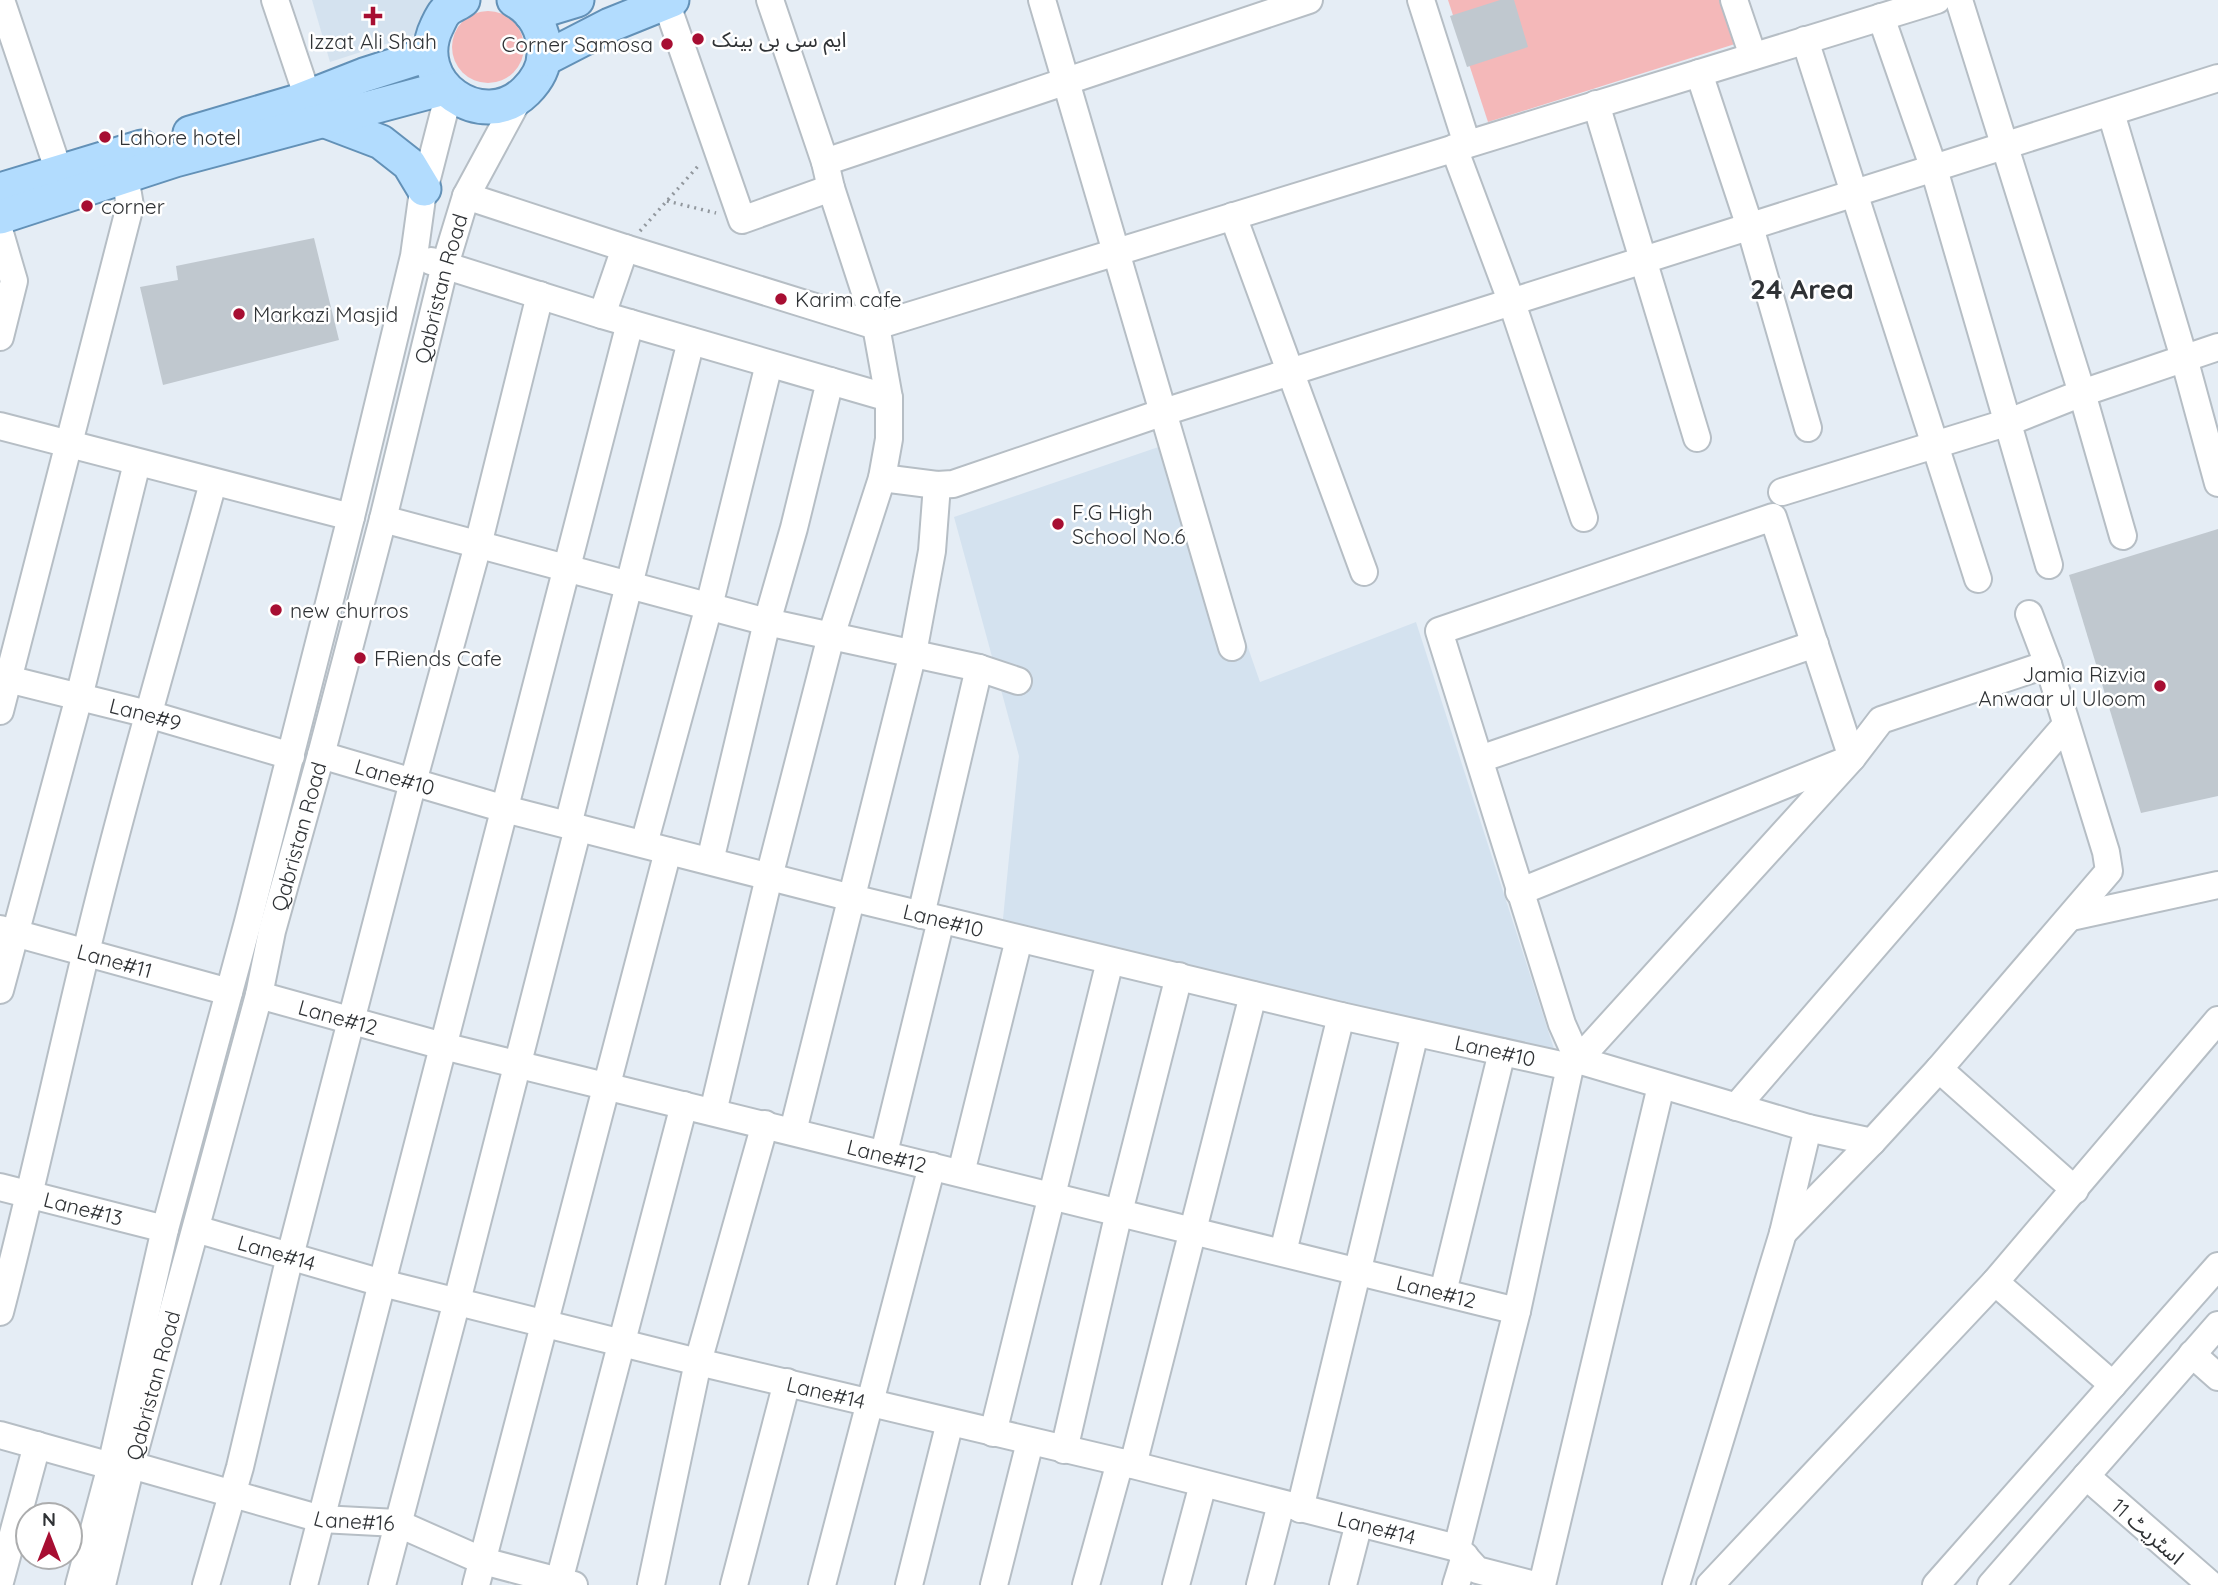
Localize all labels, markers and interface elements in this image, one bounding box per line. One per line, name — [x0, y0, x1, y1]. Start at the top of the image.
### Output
marker: Izzat Ali Shah — [363, 6, 383, 26]
place label: ایم سی بی بینک — [712, 26, 846, 55]
place label: Izzat Ali Shah — [309, 28, 437, 54]
place label: Corner Samosa — [502, 31, 653, 57]
marker: ایم سی بی بینک — [690, 31, 706, 47]
marker: Corner Samosa — [659, 36, 675, 52]
place label: Lahore hotel — [119, 124, 241, 150]
marker: Lahore hotel — [97, 129, 113, 145]
place label: corner — [101, 193, 165, 219]
marker: corner — [79, 198, 95, 214]
street label: Qabristan Road — [408, 211, 473, 366]
district label: 24 Area — [1750, 271, 1854, 306]
place label: Karim cafe — [795, 286, 902, 312]
marker: Karim cafe — [773, 291, 789, 307]
place label: Markazi Masjid — [253, 301, 398, 327]
marker: Markazi Masjid — [231, 306, 247, 322]
place label: F.G High School No.6 — [1072, 499, 1186, 549]
marker: F.G High School No.6 — [1050, 516, 1066, 532]
place label: new churros — [290, 597, 409, 623]
marker: new churros — [268, 602, 284, 618]
place label: FRiends Cafe — [374, 645, 502, 671]
marker: FRiends Cafe — [352, 650, 368, 666]
place label: Jamia Rizvia Anwaar ul Uloom — [1978, 661, 2146, 711]
marker: Jamia Rizvia Anwaar ul Uloom — [2152, 678, 2168, 694]
street label: Lane#9 — [107, 692, 184, 736]
street label: Lane#10 — [352, 753, 438, 801]
street label: Qabristan Road — [265, 759, 332, 914]
street label: Lane#10 — [901, 898, 986, 942]
street label: Lane#11 — [74, 938, 155, 983]
street label: Lane#12 — [295, 994, 381, 1040]
street label: Lane#10 — [1452, 1029, 1538, 1072]
street label: Lane#12 — [844, 1133, 929, 1178]
street label: Lane#13 — [41, 1186, 126, 1231]
street label: Lane#14 — [235, 1229, 319, 1276]
street label: Lane#12 — [1394, 1269, 1479, 1313]
street label: Qabristan Road — [120, 1308, 185, 1463]
street label: Lane#14 — [784, 1370, 868, 1414]
street label: اسٹریٹ 11 — [2106, 1492, 2190, 1570]
north arrow — [14, 1501, 84, 1571]
street label: Lane#16 — [311, 1505, 395, 1536]
street label: Lane#14 — [1335, 1505, 1419, 1550]
text: N — [42, 1507, 56, 1531]

